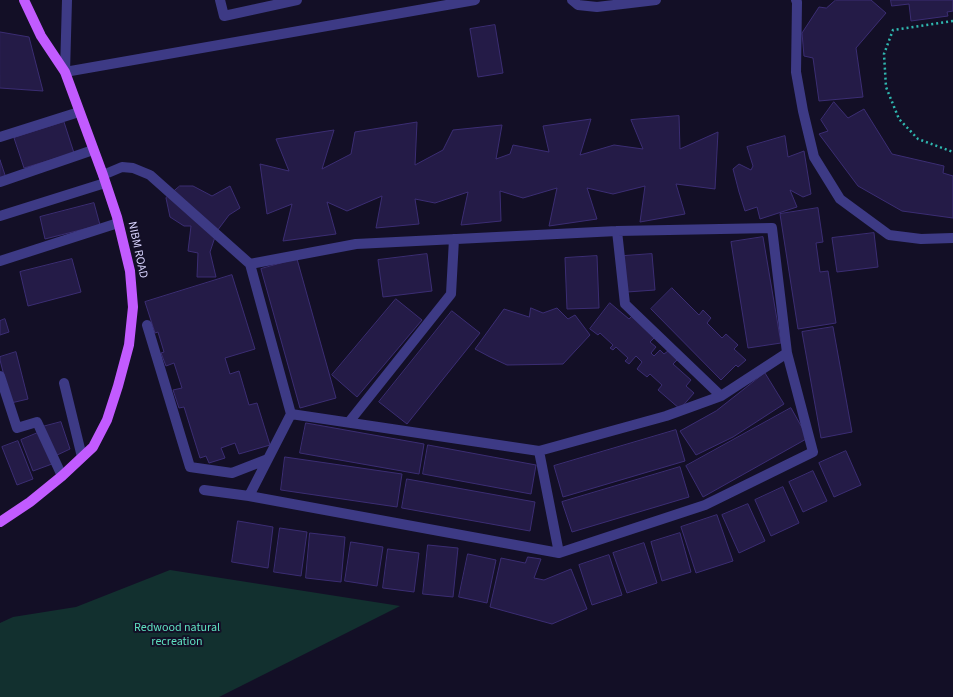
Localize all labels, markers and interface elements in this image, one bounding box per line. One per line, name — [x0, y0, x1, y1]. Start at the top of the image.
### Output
street label: NIBM ROAD — [124, 220, 150, 280]
park label: Redwood natural recreation — [134, 621, 220, 649]

